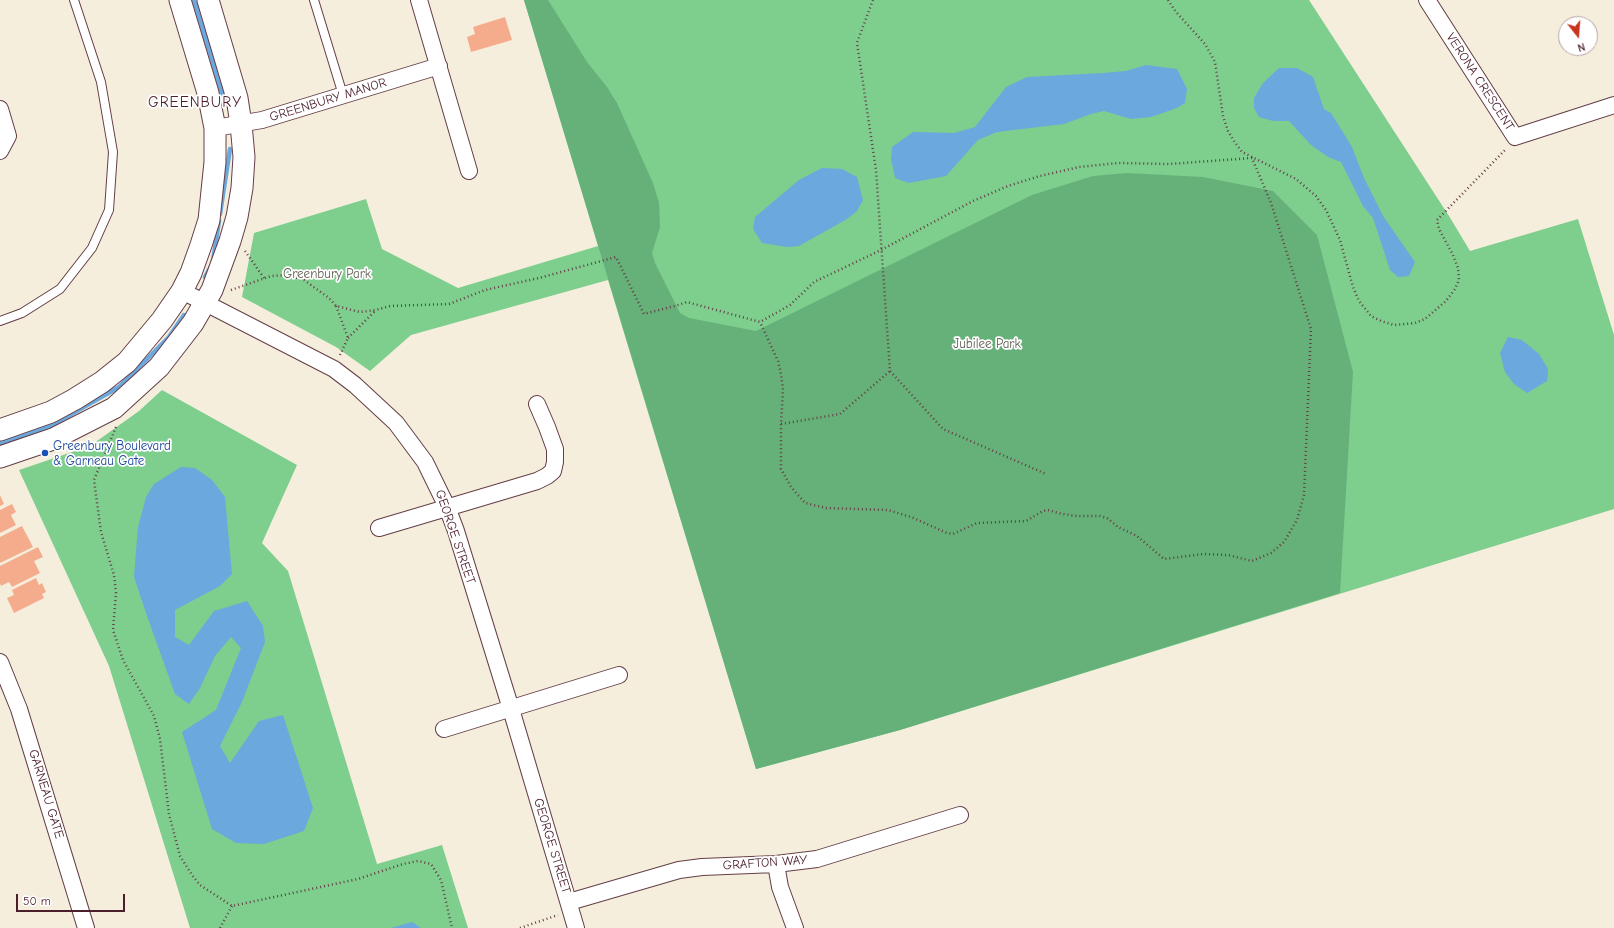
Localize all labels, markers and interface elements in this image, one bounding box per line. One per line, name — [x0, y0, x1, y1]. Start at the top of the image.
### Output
north arrow — [1558, 16, 1598, 56]
street label: VERONA CRESCENT — [1443, 30, 1517, 134]
text: N — [1576, 40, 1587, 54]
street label: GREENBURY MANOR — [268, 75, 388, 125]
district label: GREENBURY — [148, 94, 242, 112]
park label: Greenbury Park — [283, 266, 371, 282]
park label: Jubilee Park — [953, 336, 1021, 352]
place label: Greenbury Boulevard & Garneau Gate — [53, 438, 171, 469]
marker: Greenbury Boulevard & Garneau Gate — [40, 448, 50, 458]
street label: GEORGE STREET — [432, 488, 478, 586]
street label: GARNEAU GATE — [25, 748, 67, 840]
street label: GEORGE STREET — [530, 796, 574, 896]
street label: GRAFTON WAY — [722, 852, 808, 874]
scale bar — [18, 886, 127, 912]
text: 50 m — [23, 894, 51, 908]

